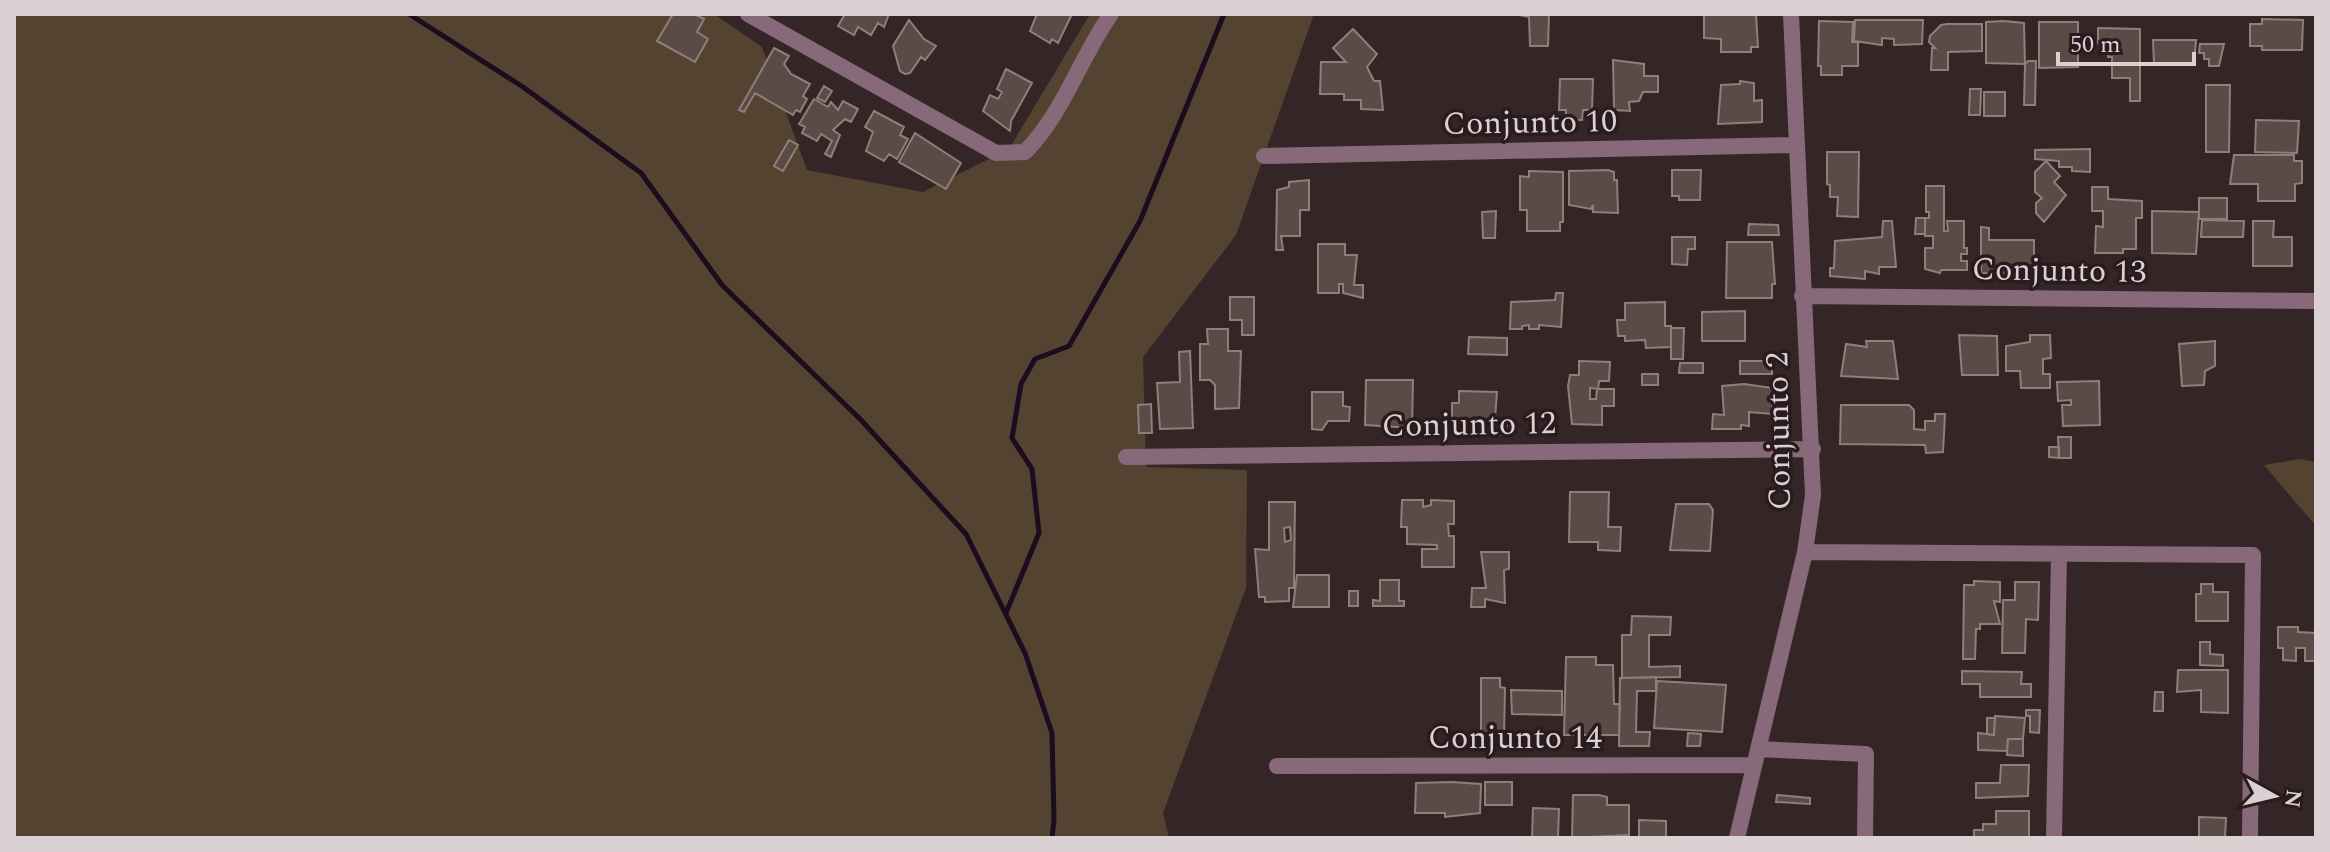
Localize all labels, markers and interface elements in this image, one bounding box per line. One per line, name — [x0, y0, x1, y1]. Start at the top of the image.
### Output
scale bar — [2058, 16, 2194, 66]
text: 50 m — [2070, 27, 2121, 63]
street label: Conjunto 10 — [1442, 97, 1618, 149]
street label: Conjunto 13 — [1971, 245, 2147, 297]
street label: Conjunto 2 — [1753, 351, 1805, 511]
street label: Conjunto 12 — [1381, 399, 1557, 451]
street label: Conjunto 14 — [1428, 714, 1602, 763]
north arrow — [2234, 756, 2314, 836]
text: N — [2275, 787, 2310, 810]

